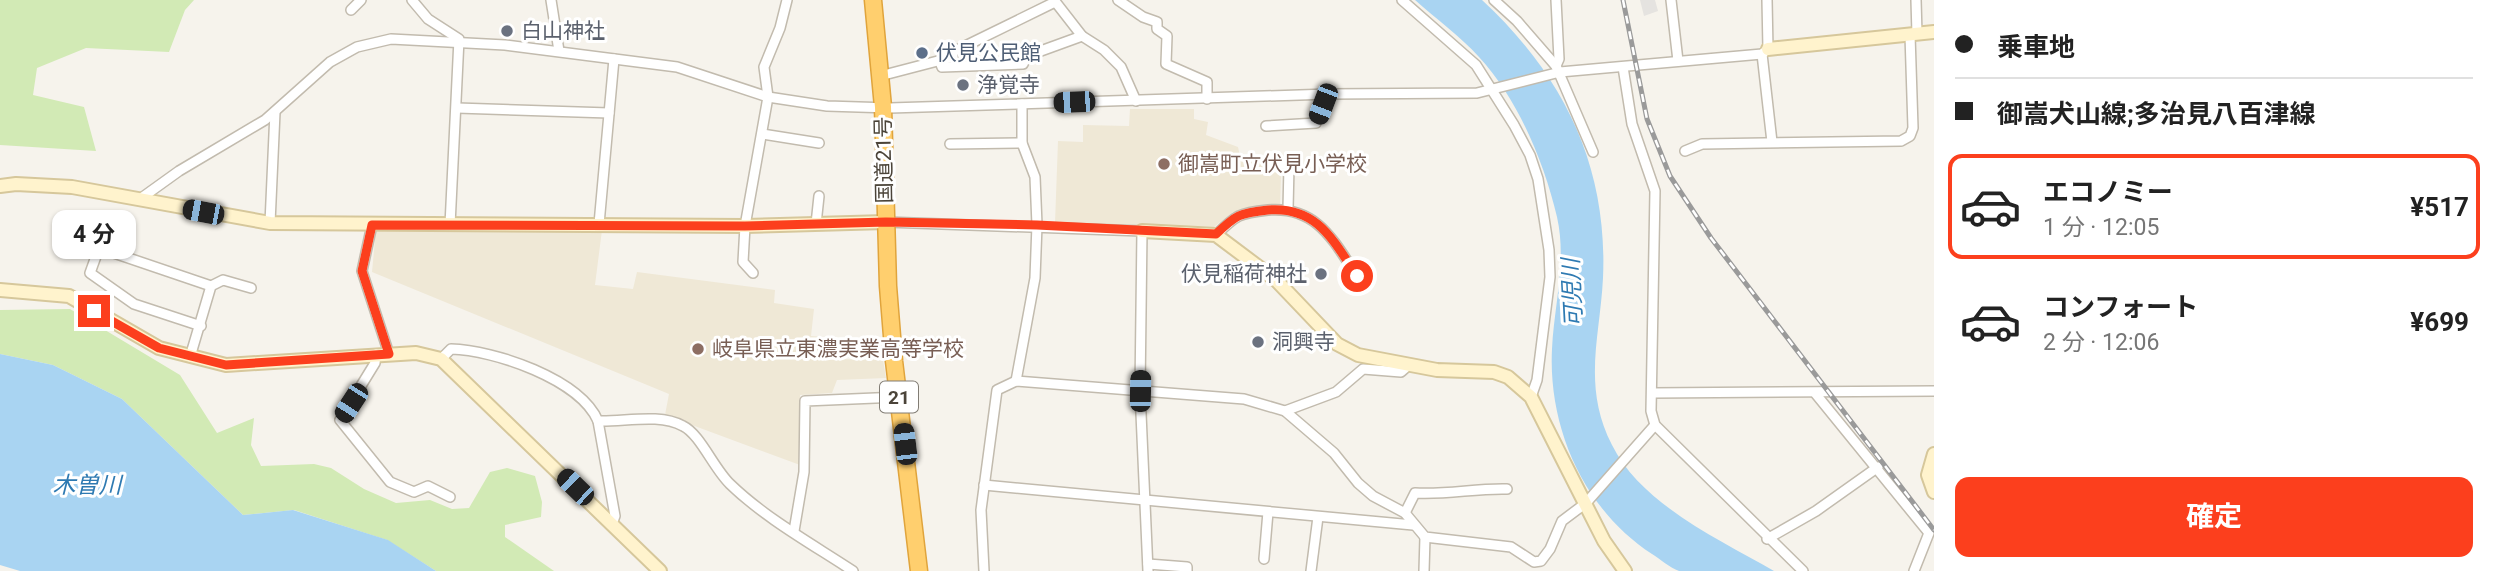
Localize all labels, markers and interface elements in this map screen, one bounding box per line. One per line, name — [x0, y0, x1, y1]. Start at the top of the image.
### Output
place label: 白山神社 — [521, 19, 605, 43]
marker: 白山神社 — [499, 23, 515, 39]
text: 乗車地 — [1997, 32, 2075, 62]
place label: 伏見公民館 — [936, 41, 1041, 65]
marker: 伏見公民館 — [914, 45, 930, 61]
place label: 浄覚寺 — [977, 73, 1040, 97]
marker: 浄覚寺 — [955, 77, 971, 93]
car — [1306, 81, 1341, 127]
car — [1053, 91, 1096, 113]
text: 御嵩犬山線;多治見八百津線 — [1997, 99, 2316, 129]
street label: 国道21号 — [871, 116, 897, 204]
place label: 御嵩町立伏見小学校 — [1178, 152, 1367, 176]
marker: 御嵩町立伏見小学校 — [1156, 156, 1172, 172]
icon: car — [1959, 175, 2022, 238]
text: エコノミー — [2043, 177, 2173, 207]
text: ¥517 — [2410, 192, 2469, 222]
car — [181, 198, 226, 226]
callout: 4 分 — [52, 210, 136, 258]
text: 1 分 · 12:05 — [2043, 214, 2159, 241]
text: 4 分 — [73, 221, 115, 248]
water label: 可児川 — [1557, 255, 1588, 328]
route start — [1341, 260, 1373, 292]
place label: 伏見稲荷神社 — [1181, 262, 1307, 286]
marker: 伏見稲荷神社 — [1313, 266, 1329, 282]
icon: car — [1959, 290, 2022, 353]
text: コンフォート — [2043, 292, 2198, 322]
route end — [78, 295, 110, 327]
text: ¥699 — [2410, 307, 2469, 337]
text: 2 分 · 12:06 — [2043, 329, 2159, 356]
place label: 洞興寺 — [1272, 330, 1335, 354]
marker: 洞興寺 — [1250, 334, 1266, 350]
place label: 岐阜県立東濃実業高等学校 — [712, 337, 964, 361]
marker: 岐阜県立東濃実業高等学校 — [690, 341, 706, 357]
car — [1130, 370, 1151, 412]
car — [331, 380, 372, 426]
road number: 21 — [880, 382, 918, 412]
car — [893, 422, 918, 466]
car — [553, 465, 598, 509]
water label: 木曽川 — [53, 472, 125, 499]
button: 確定 — [1955, 477, 2473, 557]

